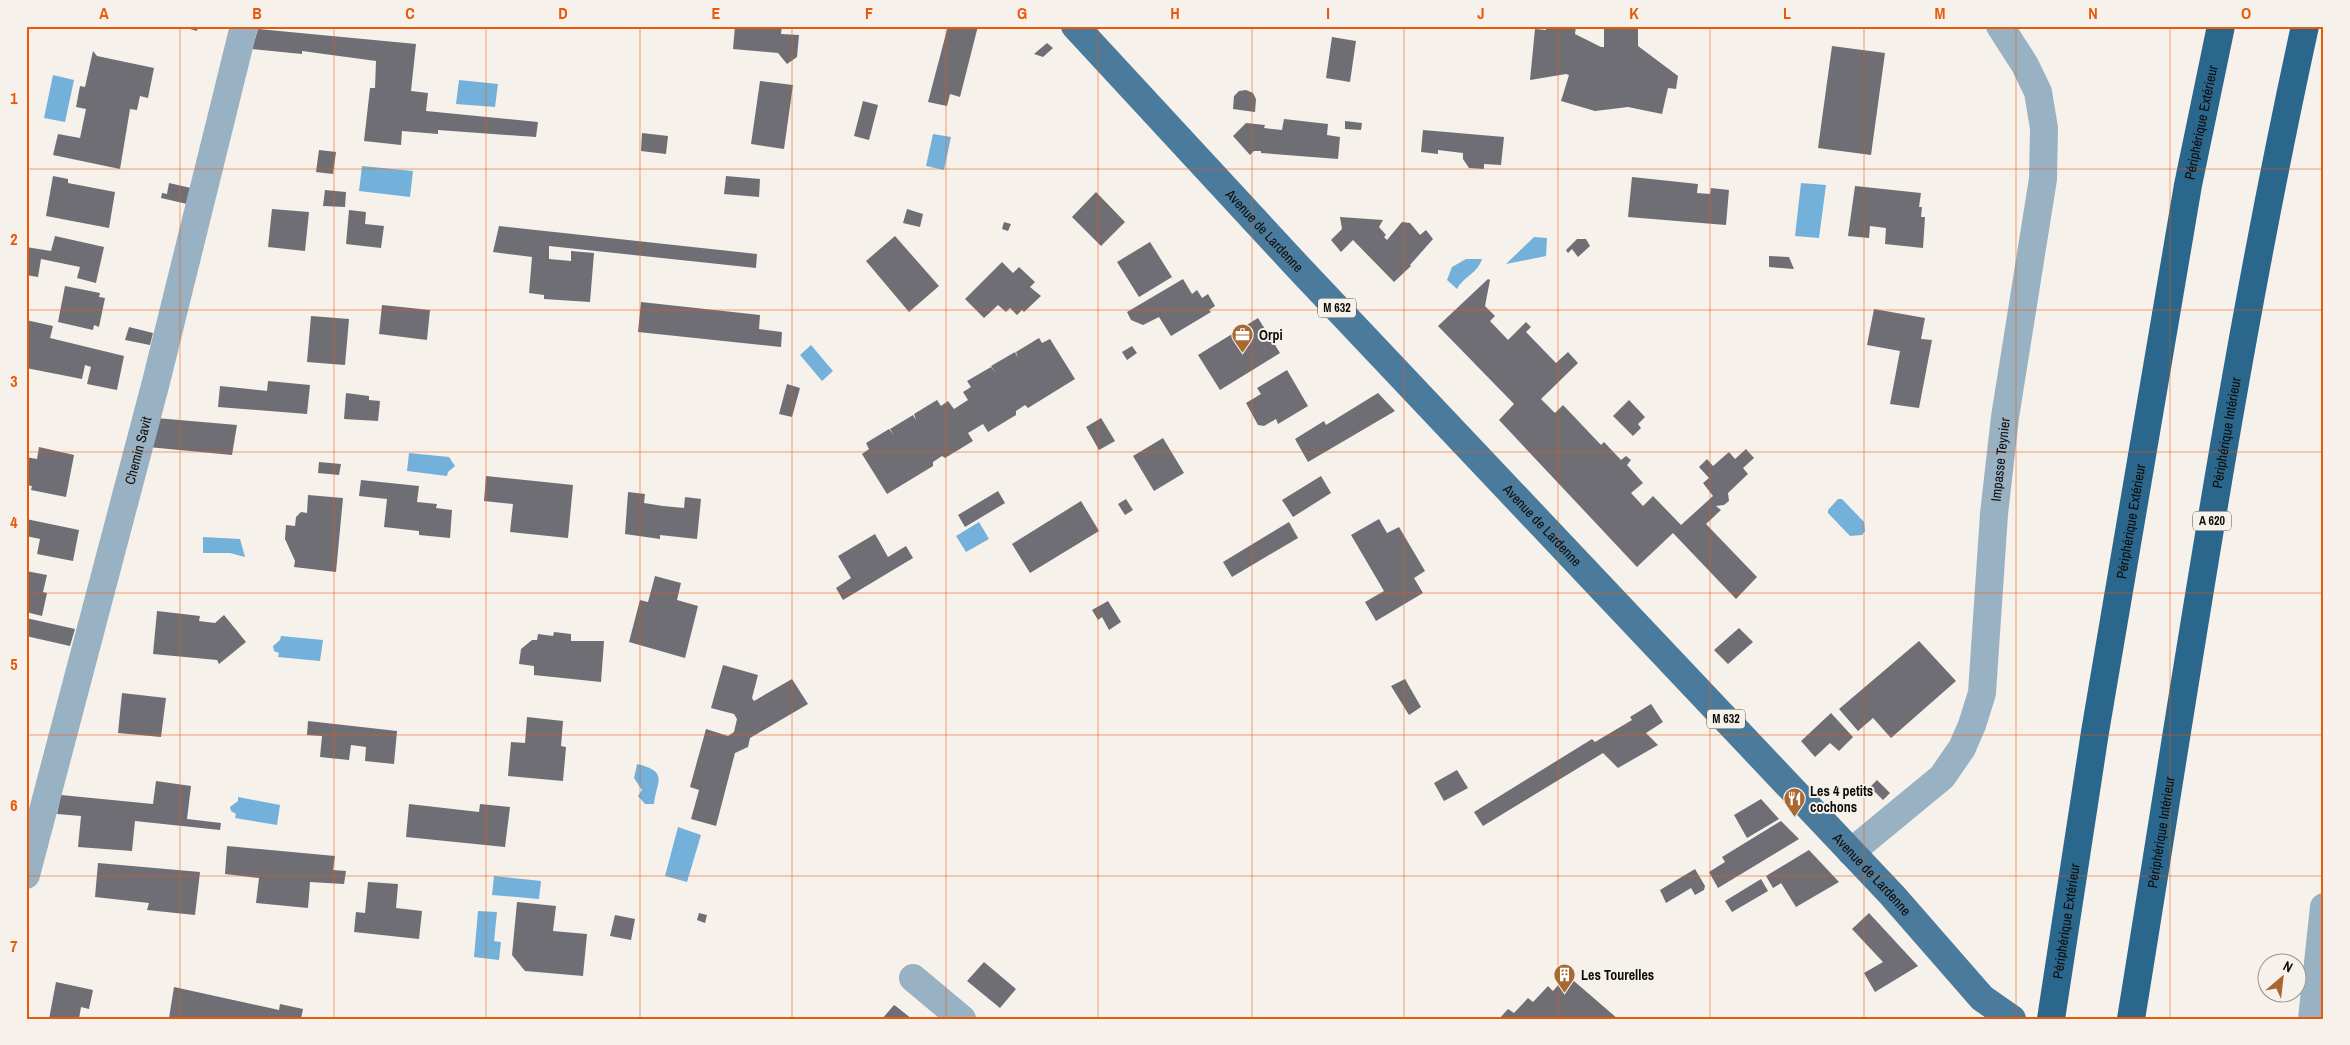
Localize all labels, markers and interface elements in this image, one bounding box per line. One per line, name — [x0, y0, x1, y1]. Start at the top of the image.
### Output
text: A — [99, 2, 109, 24]
text: B — [252, 2, 262, 24]
text: C — [405, 2, 415, 24]
text: D — [558, 2, 568, 24]
text: E — [712, 2, 721, 24]
text: F — [865, 2, 873, 24]
text: G — [1017, 2, 1027, 24]
text: H — [1170, 2, 1180, 24]
text: I — [1326, 2, 1330, 24]
text: J — [1477, 2, 1485, 24]
text: K — [1629, 2, 1639, 24]
text: L — [1783, 2, 1791, 24]
text: M — [1935, 2, 1946, 24]
text: N — [2088, 2, 2098, 24]
text: O — [2241, 2, 2251, 24]
street label: Périphérique Extérieur — [2180, 64, 2222, 181]
text: 1 — [10, 87, 18, 109]
street label: Avenue de Lardenne — [1221, 185, 1307, 276]
text: 2 — [10, 228, 18, 250]
road number: M 632 — [1318, 298, 1356, 318]
office icon: Orpi — [1231, 323, 1255, 354]
place label: Orpi — [1259, 326, 1283, 344]
text: 3 — [10, 370, 18, 392]
street label: Périphérique Intérieur — [2208, 376, 2245, 490]
street label: Chemin Savit — [120, 415, 156, 486]
street label: Impasse Teynier — [1986, 417, 2014, 502]
street label: Périphérique Extérieur — [2112, 462, 2149, 580]
street label: Avenue de Lardenne — [1499, 480, 1586, 570]
text: 4 — [10, 511, 18, 533]
road number: A 620 — [2193, 512, 2231, 530]
text: 5 — [10, 653, 18, 675]
road number: M 632 — [1707, 710, 1745, 729]
street label: Périphérique Intérieur — [2143, 775, 2179, 889]
place label: Les 4 petits cochons — [1810, 782, 1873, 816]
restaurant icon: Les 4 petits cochons — [1782, 787, 1806, 818]
text: 6 — [10, 794, 18, 816]
street label: Avenue de Lardenne — [1828, 828, 1915, 919]
street label: Périphérique Extérieur — [2048, 862, 2084, 980]
text: 7 — [10, 935, 18, 957]
north arrow — [2258, 952, 2308, 1002]
text: N — [2280, 957, 2296, 976]
building icon: Les Tourelles — [1553, 963, 1577, 994]
place label: Les Tourelles — [1581, 966, 1654, 984]

